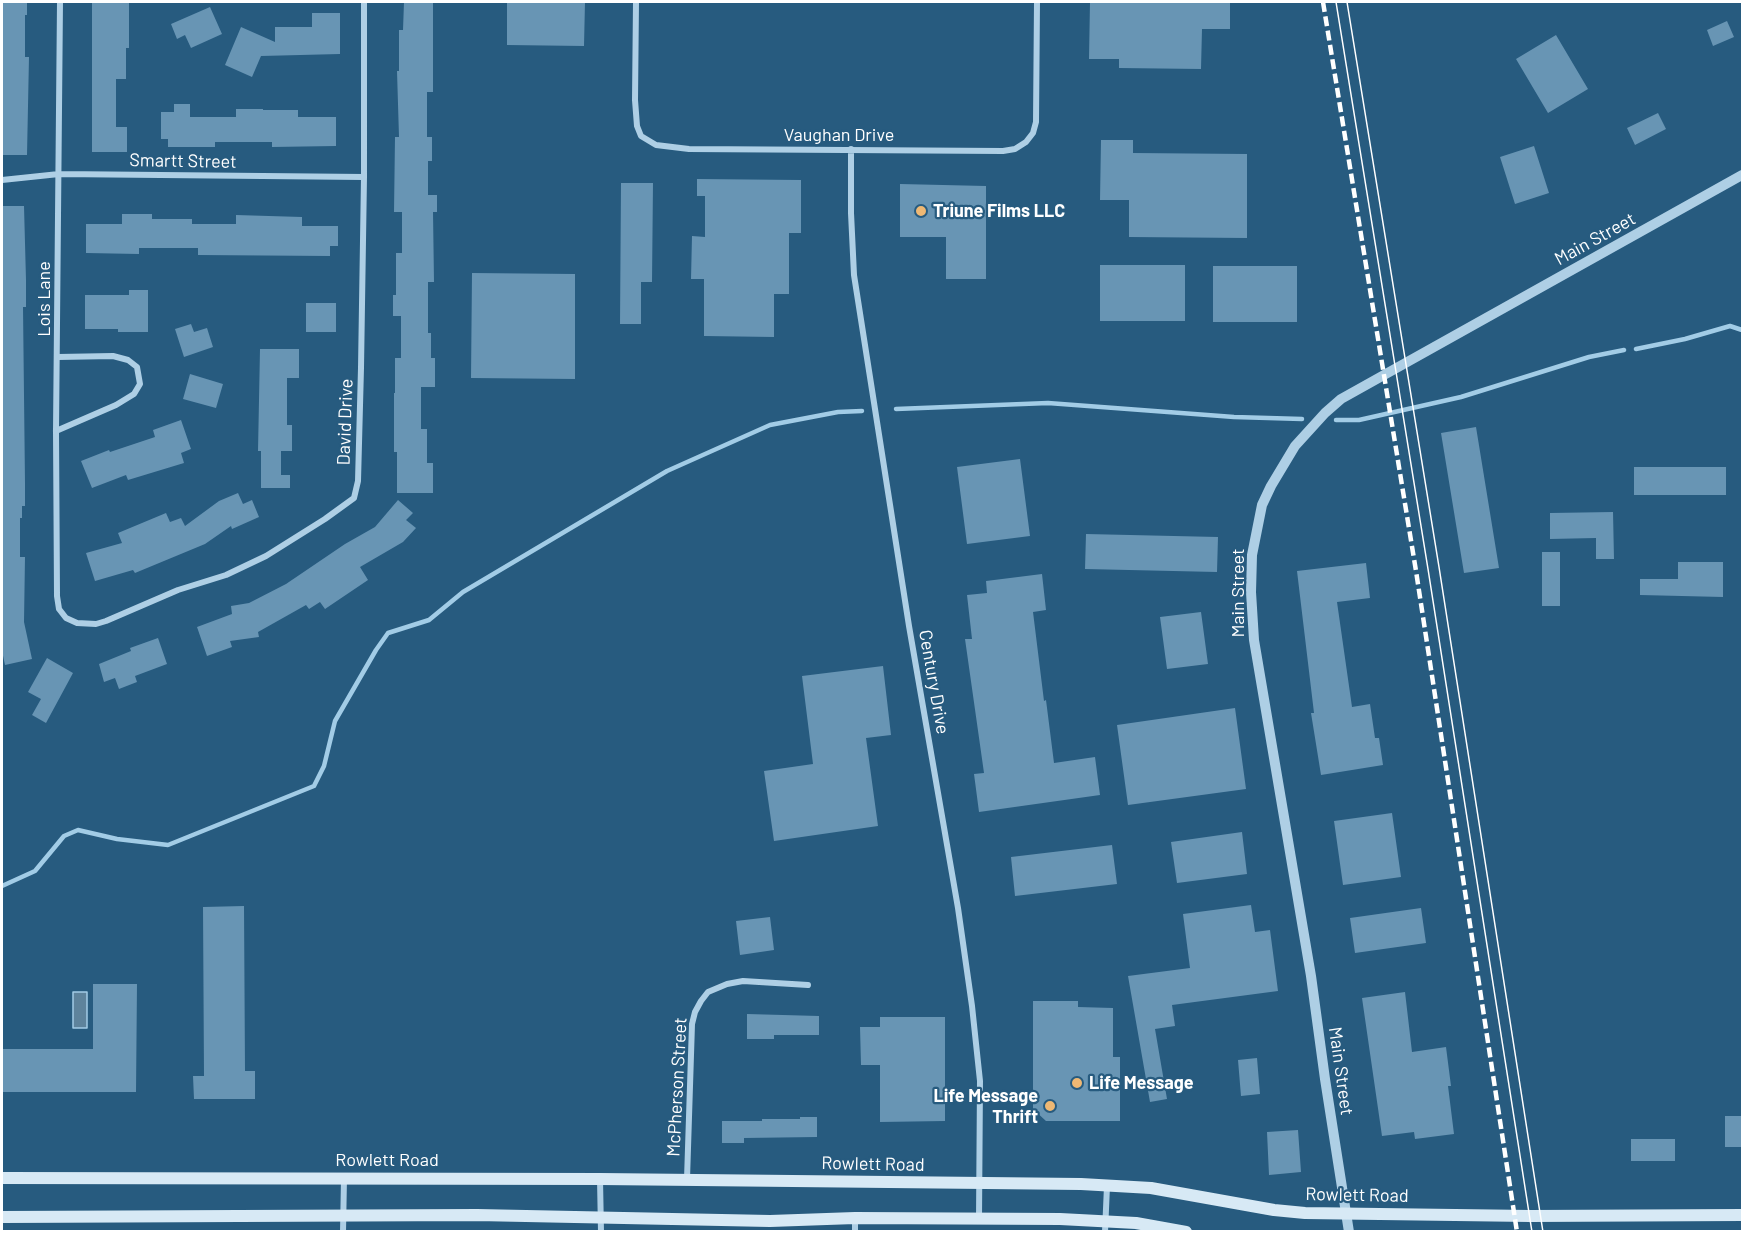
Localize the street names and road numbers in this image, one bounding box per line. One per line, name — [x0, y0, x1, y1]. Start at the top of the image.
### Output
street label: Vaughan Drive — [784, 124, 894, 146]
street label: Smartt Street — [129, 149, 237, 173]
street label: Main Street — [1551, 208, 1639, 270]
street label: Lois Lane — [33, 261, 55, 337]
street label: David Drive — [333, 378, 357, 466]
street label: Main Street — [1227, 548, 1249, 638]
street label: Century Drive — [914, 628, 954, 736]
street label: McPherson Street — [663, 1017, 691, 1157]
street label: Main Street — [1324, 1025, 1358, 1117]
street label: Rowlett Road — [335, 1149, 439, 1171]
street label: Rowlett Road — [821, 1152, 925, 1176]
street label: Rowlett Road — [1305, 1183, 1409, 1207]

